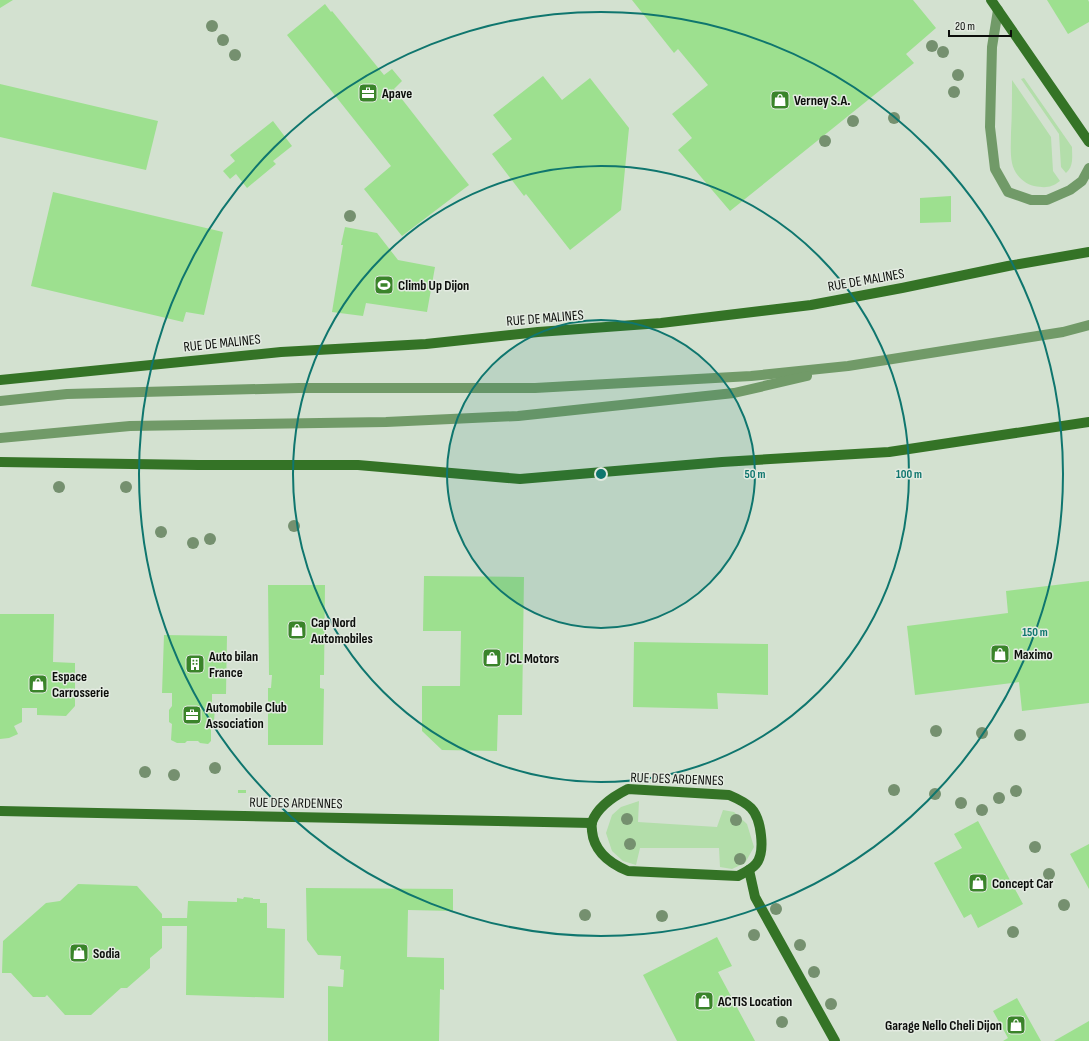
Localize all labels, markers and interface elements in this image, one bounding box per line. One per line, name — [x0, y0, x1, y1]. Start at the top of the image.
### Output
scale bar — [949, 12, 1011, 38]
text: 20 m — [955, 19, 975, 34]
office icon: Apave — [357, 82, 379, 104]
place label: Apave — [381, 85, 412, 102]
shop icon: Verney S.A. — [769, 89, 791, 111]
place label: Verney S.A. — [794, 92, 850, 109]
street label: RUE DE MALINES — [826, 265, 906, 295]
sports icon: Climb Up Dijon — [373, 274, 395, 296]
place label: Climb Up Dijon — [398, 277, 469, 294]
street label: RUE DE MALINES — [506, 306, 584, 330]
street label: RUE DE MALINES — [183, 331, 261, 355]
centre of rings — [594, 467, 608, 481]
text: 50 m — [745, 467, 765, 482]
text: 100 m — [896, 467, 922, 482]
place label: Cap Nord Automobiles — [310, 614, 373, 647]
shop icon: Cap Nord Automobiles — [286, 619, 308, 641]
text: 150 m — [1022, 625, 1048, 640]
shop icon: Maximo — [989, 643, 1011, 665]
place label: Maximo — [1014, 646, 1053, 663]
shop icon: JCL Motors — [481, 647, 503, 669]
place label: Auto bilan France — [208, 648, 258, 681]
place label: JCL Motors — [505, 650, 559, 667]
building icon: Auto bilan France — [184, 653, 206, 675]
place label: Espace Carrosserie — [52, 668, 109, 701]
shop icon: Espace Carrosserie — [27, 673, 49, 695]
place label: Automobile Club Association — [205, 699, 287, 732]
office icon: Automobile Club Association — [181, 704, 203, 726]
street label: RUE DES ARDENNES — [630, 769, 724, 789]
street label: RUE DES ARDENNES — [249, 794, 343, 812]
shop icon: Concept Car — [967, 872, 989, 894]
place label: Concept Car — [992, 875, 1054, 892]
shop icon: Sodia — [68, 942, 90, 964]
place label: Sodia — [93, 945, 120, 962]
shop icon: ACTIS Location — [693, 990, 715, 1012]
place label: ACTIS Location — [717, 993, 792, 1010]
shop icon: Garage Nello Cheli Dijon — [1005, 1014, 1027, 1036]
place label: Garage Nello Cheli Dijon — [885, 1017, 1002, 1034]

